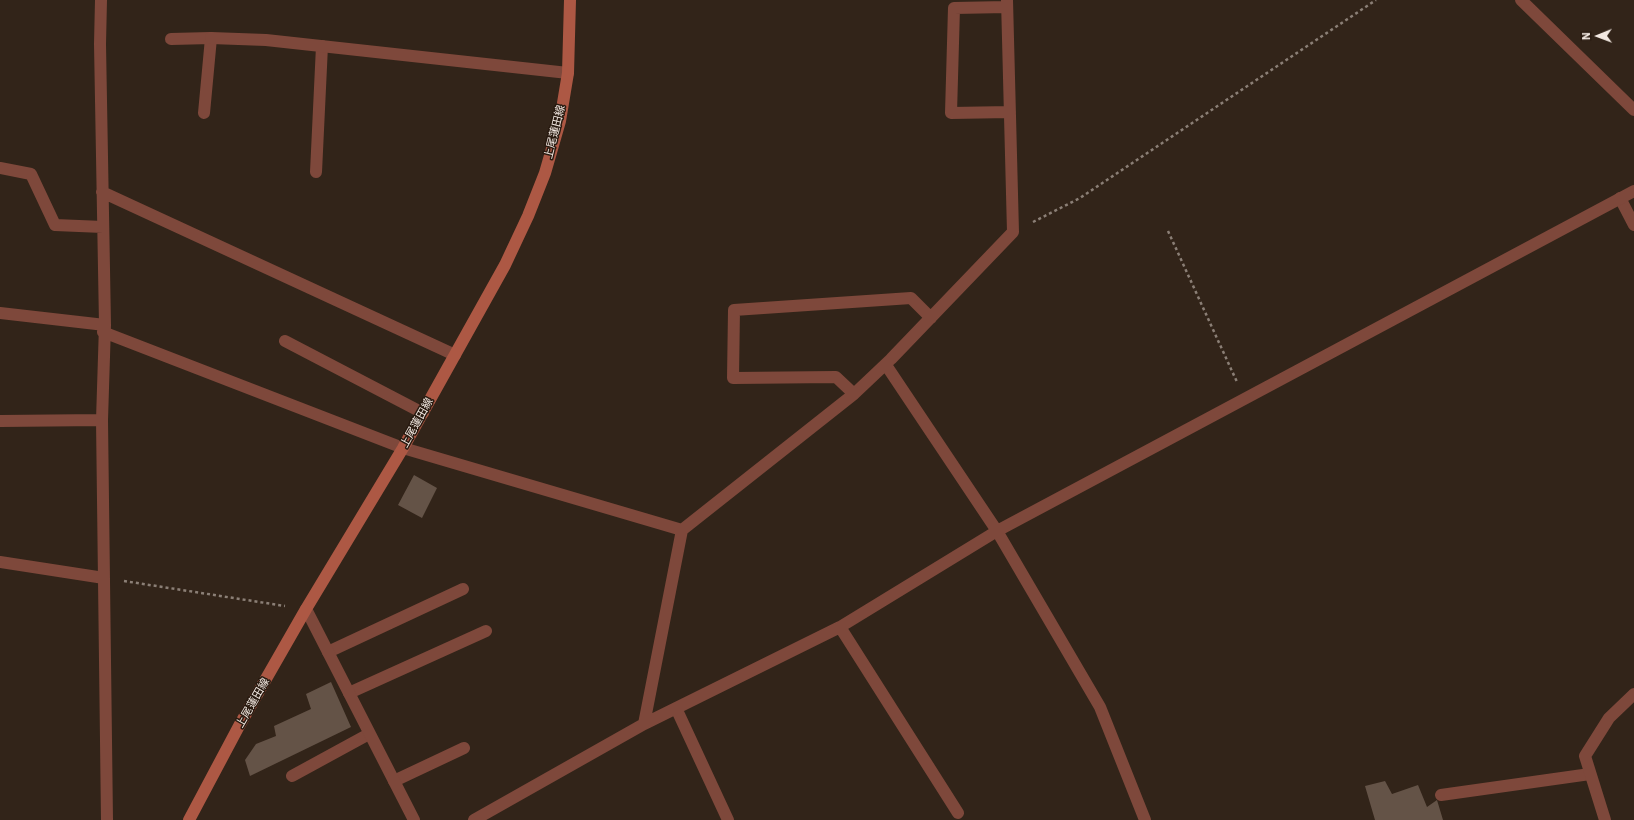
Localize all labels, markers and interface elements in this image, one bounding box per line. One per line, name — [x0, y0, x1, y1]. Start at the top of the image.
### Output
north arrow — [1578, 16, 1618, 56]
text: N — [1579, 32, 1593, 40]
street label: 上尾蓮田線 — [542, 104, 568, 160]
street label: 上尾蓮田線 — [398, 396, 436, 450]
street label: 上尾蓮田線 — [234, 676, 272, 730]

